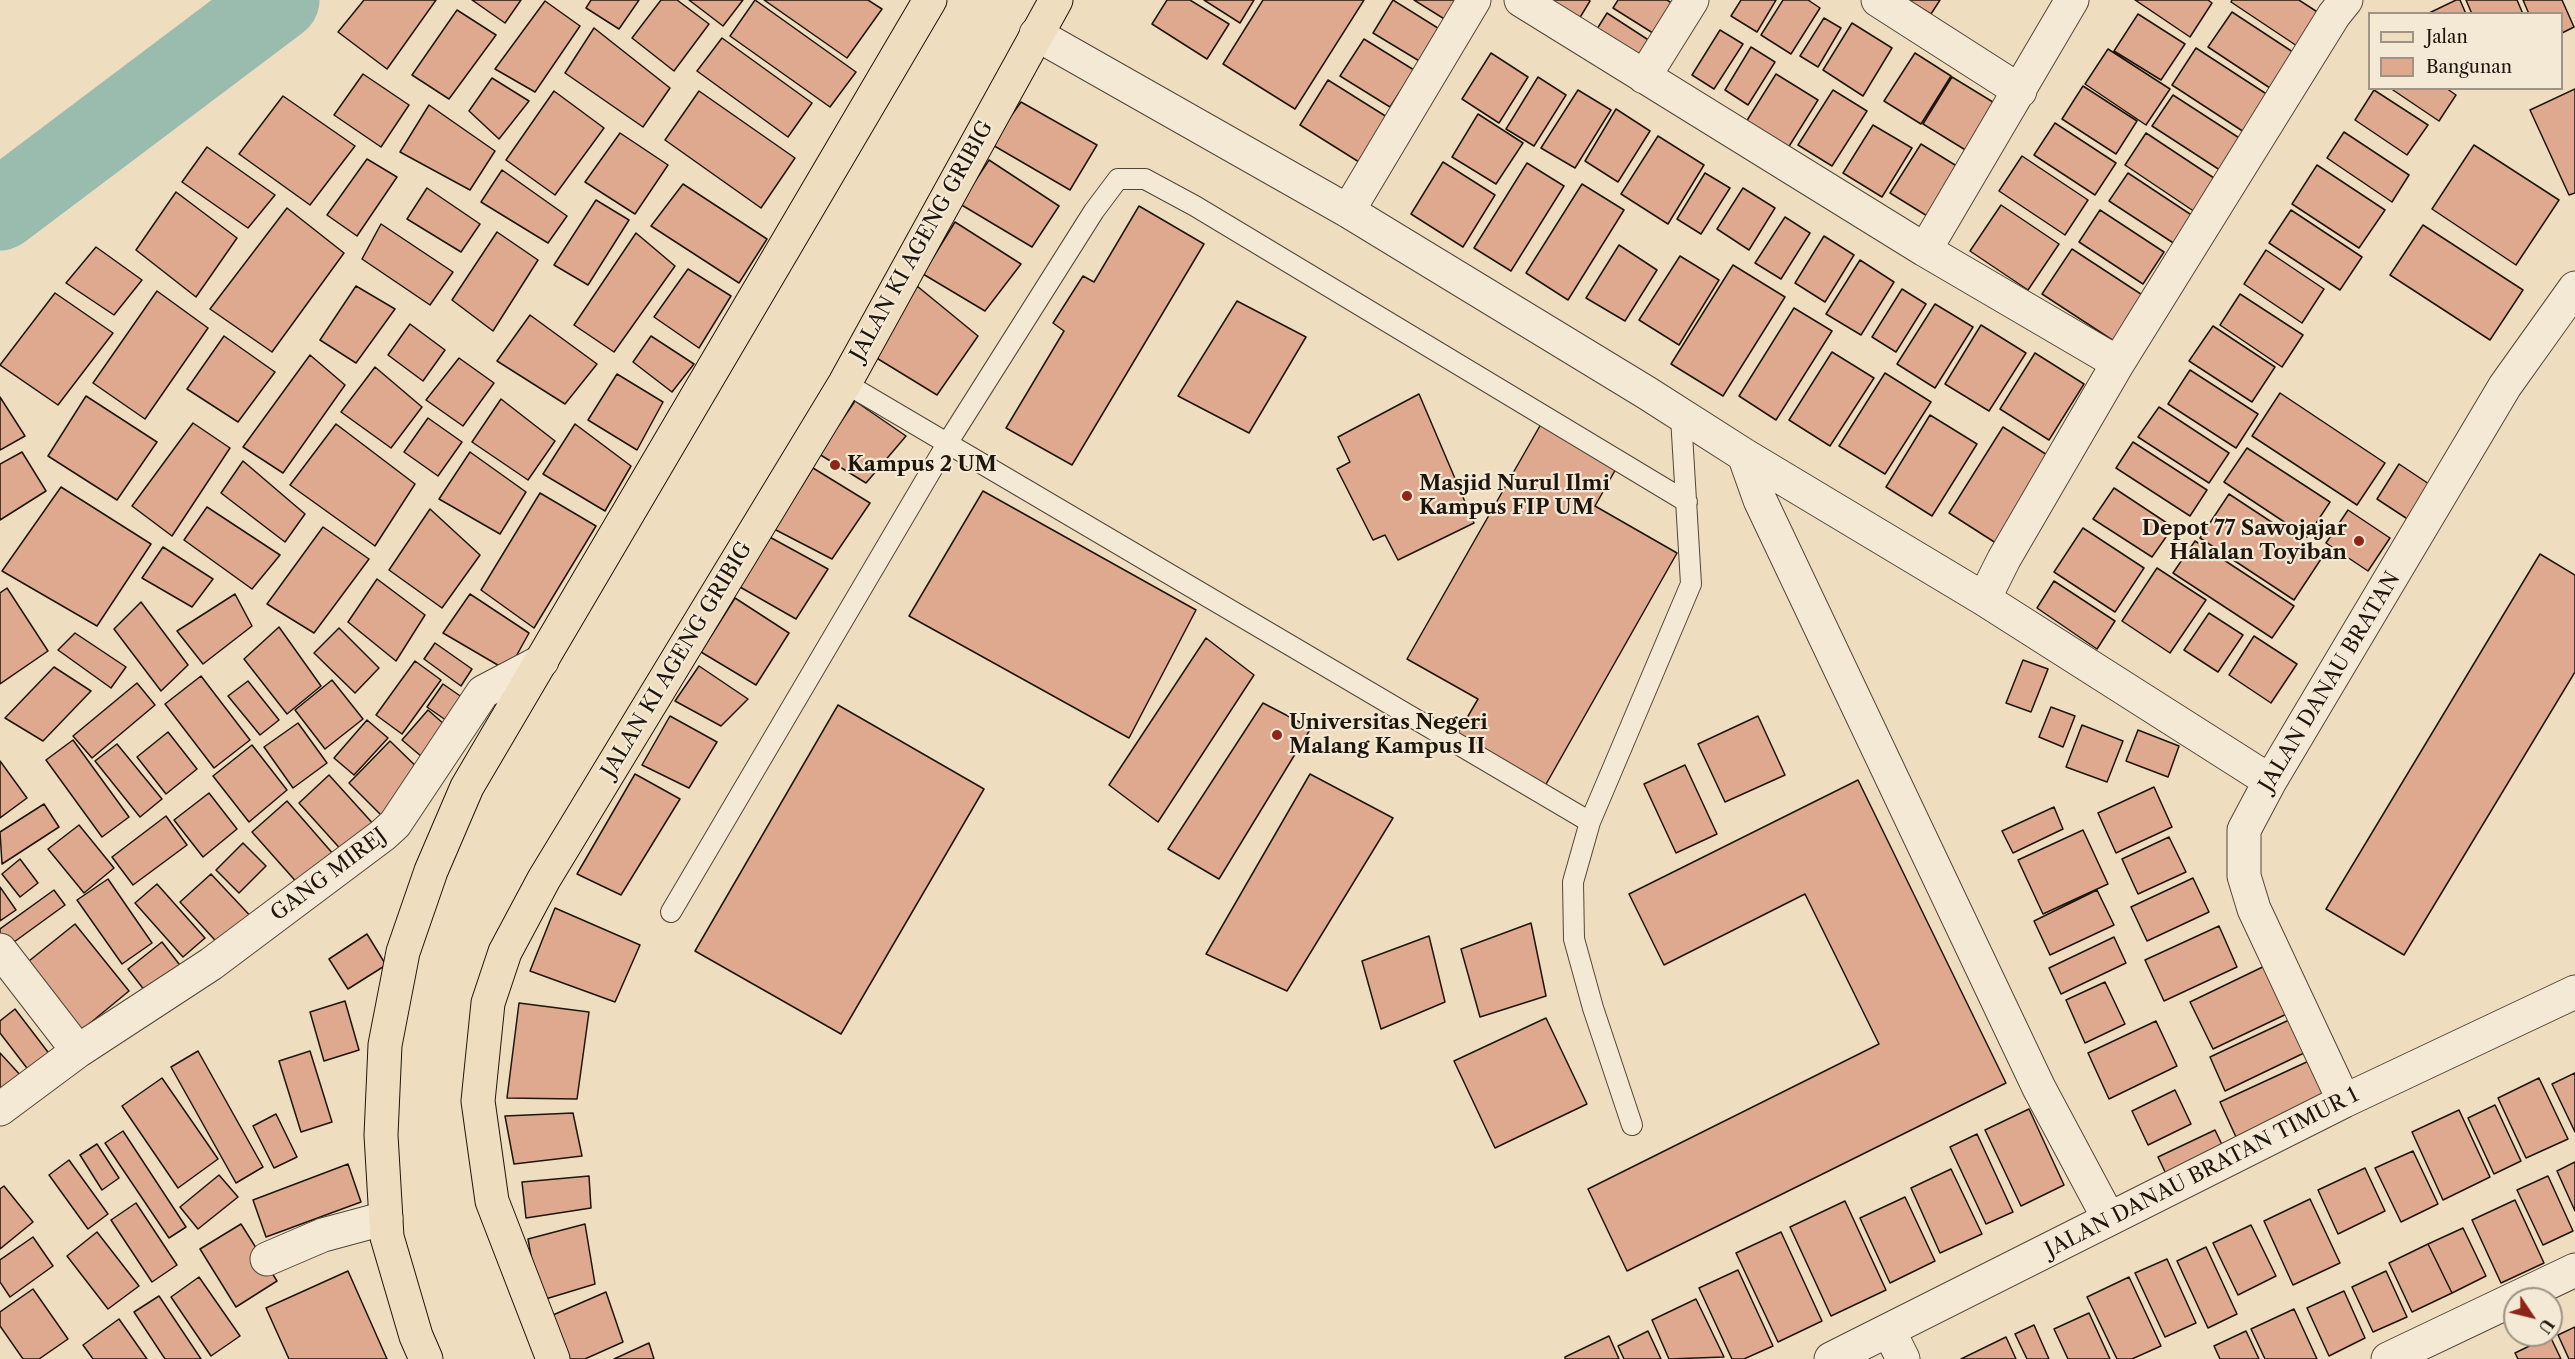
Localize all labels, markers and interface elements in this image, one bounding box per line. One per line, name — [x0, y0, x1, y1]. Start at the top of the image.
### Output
legend — [2368, 12, 2563, 90]
text: Jalan — [2426, 26, 2468, 48]
text: Bangunan — [2426, 56, 2512, 78]
street label: JALAN KI AGENG GRIBIG — [845, 117, 999, 365]
place label: Kampus 2 UM — [847, 452, 997, 478]
marker: Kampus 2 UM — [828, 458, 842, 472]
place label: Masjid Nurul Ilmi Kampus FIP UM — [1419, 471, 1610, 521]
marker: Masjid Nurul Ilmi Kampus FIP UM — [1400, 489, 1414, 503]
place label: Depot 77 Sawojajar Halalan Toyiban — [2142, 516, 2347, 566]
marker: Depot 77 Sawojajar Halalan Toyiban — [2352, 534, 2366, 548]
street label: JALAN KI AGENG GRIBIG — [597, 538, 757, 782]
street label: JALAN DANAU BRATAN — [2254, 568, 2406, 796]
place label: Universitas Negeri Malang Kampus II — [1289, 710, 1488, 760]
marker: Universitas Negeri Malang Kampus II — [1270, 728, 1284, 742]
street label: GANG MIREJ — [266, 823, 392, 927]
street label: JALAN DANAU BRATAN TIMUR 1 — [2041, 1083, 2363, 1263]
north arrow — [2503, 1287, 2563, 1347]
text: U — [2534, 1315, 2558, 1337]

